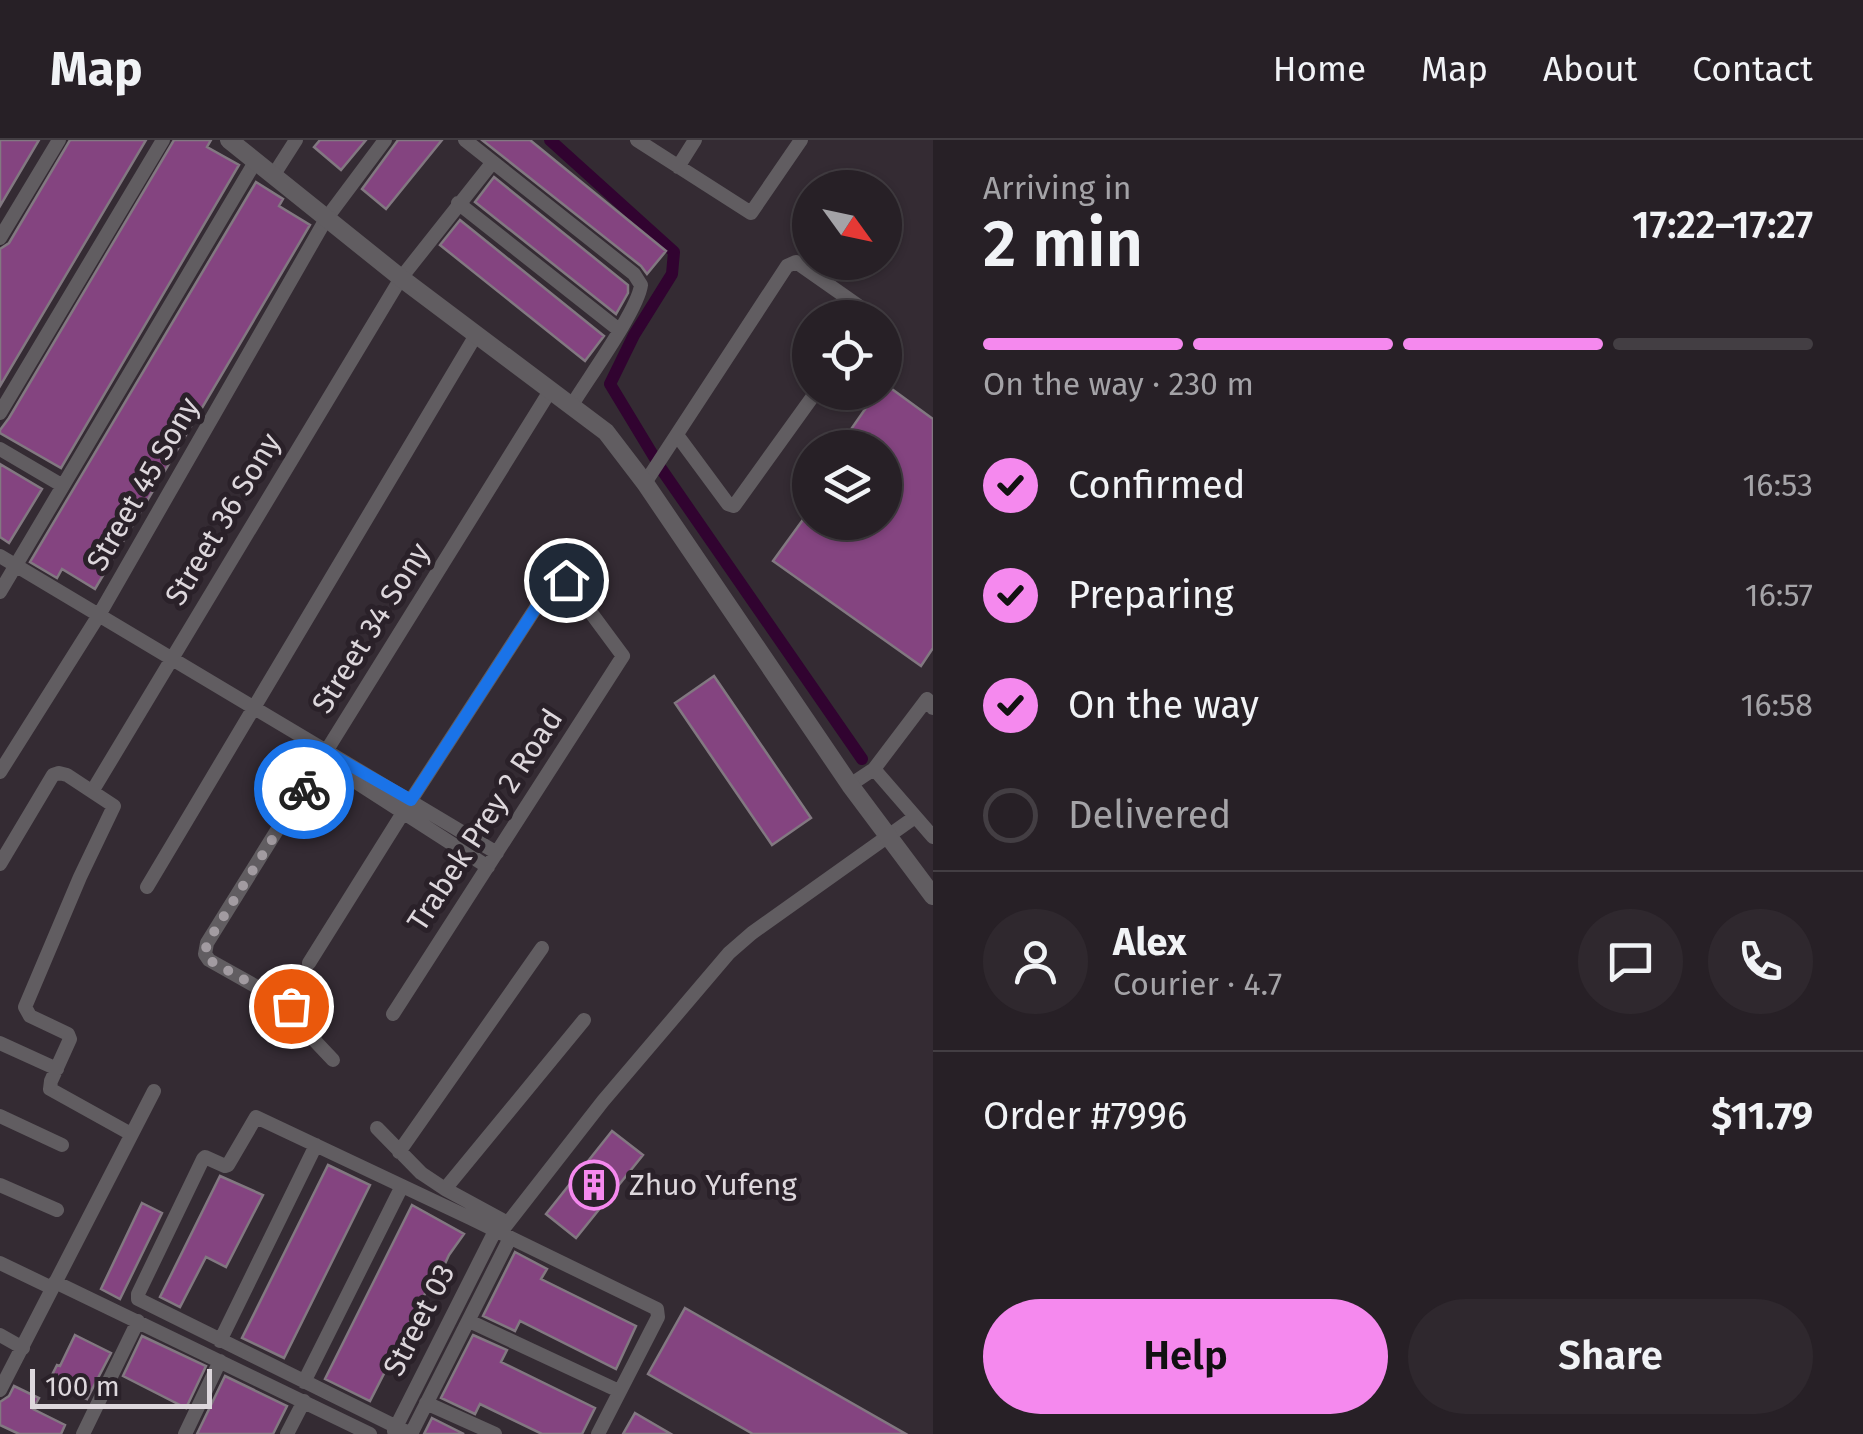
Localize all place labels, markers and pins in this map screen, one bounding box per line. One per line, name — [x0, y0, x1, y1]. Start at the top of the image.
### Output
pin — [524, 538, 609, 623]
pin — [249, 964, 334, 1049]
building icon: Zhuo Yufeng — [568, 1159, 620, 1211]
place label: Zhuo Yufeng — [629, 1167, 797, 1203]

